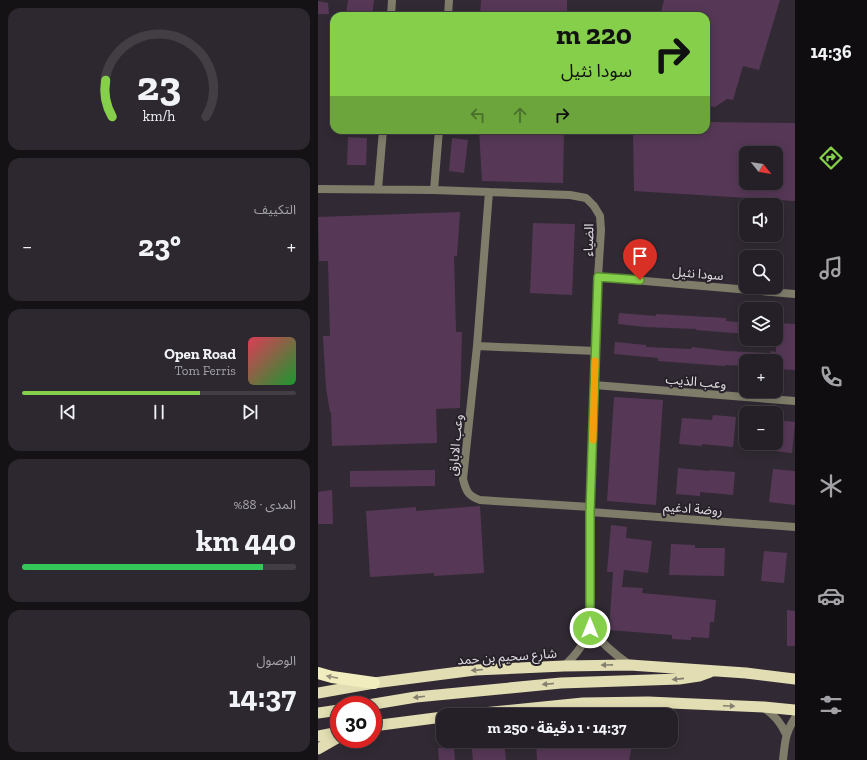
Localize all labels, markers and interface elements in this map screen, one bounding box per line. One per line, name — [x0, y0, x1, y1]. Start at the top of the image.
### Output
text: 220 m — [556, 18, 632, 51]
icon: right — [646, 28, 698, 80]
text: 14:36 — [810, 41, 852, 63]
text: سودا نثيل — [561, 60, 632, 82]
text: 23 — [137, 61, 181, 111]
icon: left — [467, 104, 489, 126]
icon: ahead — [509, 104, 531, 126]
icon: right — [551, 104, 573, 126]
text: km/h — [143, 108, 175, 125]
icon: directions — [817, 144, 845, 172]
north arrow — [739, 146, 783, 190]
map controls — [739, 146, 783, 450]
button: sound — [739, 198, 783, 242]
text: التكييف — [254, 202, 296, 217]
street label: الضياء — [581, 223, 596, 257]
text: 23° — [138, 228, 181, 264]
text: − — [22, 233, 32, 260]
text: + — [287, 233, 296, 260]
pin — [623, 239, 657, 280]
icon: arrive — [629, 245, 651, 267]
button: search — [739, 250, 783, 294]
icon: music — [817, 254, 845, 282]
street label: سودا نثيل — [672, 264, 724, 284]
button: layers — [739, 302, 783, 346]
text: Open Road — [164, 345, 236, 363]
button: + — [739, 354, 783, 398]
text: Tom Ferris — [175, 363, 236, 378]
icon: phone — [817, 363, 845, 391]
street label: وعب الذيب — [665, 371, 727, 392]
icon: previous — [57, 401, 79, 423]
icon: pause — [148, 401, 170, 423]
icon: next — [239, 401, 261, 423]
button: − — [739, 406, 783, 450]
street label: وعب الابارق — [445, 413, 466, 477]
icon: climate — [817, 472, 845, 500]
text: المدى · 88% — [234, 497, 296, 512]
street label: روضة ادغيم — [663, 499, 723, 521]
text: 440 km — [196, 523, 296, 559]
icon: car — [817, 582, 845, 610]
position arrow — [569, 607, 611, 649]
street label: شارع سحيم بن حمد — [457, 646, 558, 670]
text: الوصول — [256, 653, 296, 668]
one-way arrow — [600, 662, 613, 668]
one-way arrow — [471, 667, 483, 673]
one-way arrow — [326, 673, 338, 679]
one-way arrow — [672, 675, 684, 682]
text: 14:37 — [229, 679, 296, 715]
one-way arrow — [542, 681, 554, 688]
icon: filters — [817, 691, 845, 719]
one-way arrow — [413, 694, 425, 700]
speed limit sign: 30 — [330, 696, 382, 748]
one-way arrow — [722, 702, 735, 709]
text: 14:37 · 1 دقيقة · 250 m — [488, 719, 626, 737]

